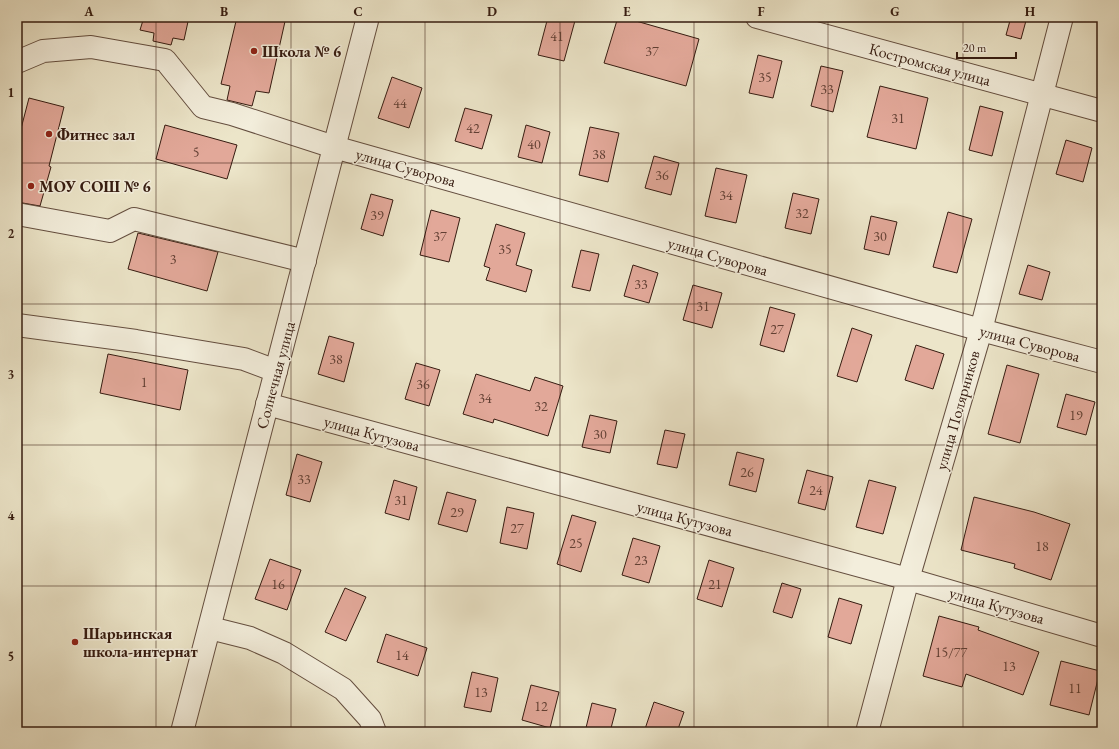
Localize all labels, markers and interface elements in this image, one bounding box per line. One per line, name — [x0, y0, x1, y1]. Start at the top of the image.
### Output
text: A — [83, 3, 94, 20]
text: B — [220, 3, 228, 20]
text: C — [353, 3, 363, 20]
text: D — [487, 3, 497, 20]
text: E — [623, 3, 631, 20]
text: F — [757, 3, 765, 20]
text: G — [890, 3, 900, 20]
text: H — [1025, 3, 1036, 20]
house number: 41 — [550, 27, 564, 45]
scale bar — [957, 34, 1016, 60]
street label: Костромская улица — [867, 38, 994, 91]
text: 20 m — [963, 40, 987, 56]
place label: Школа № 6 — [262, 41, 342, 62]
house number: 37 — [645, 42, 659, 60]
marker: Школа № 6 — [249, 46, 259, 56]
house number: 35 — [758, 68, 772, 86]
house number: 33 — [820, 80, 834, 98]
text: 1 — [8, 84, 15, 101]
house number: 44 — [393, 94, 407, 112]
house number: 31 — [891, 109, 905, 127]
house number: 42 — [466, 119, 480, 137]
place label: Фитнес зал — [57, 124, 135, 145]
marker: Фитнес зал — [44, 129, 54, 139]
house number: 40 — [527, 135, 541, 153]
house number: 5 — [193, 143, 199, 161]
street label: улица Суворова — [353, 143, 459, 192]
house number: 38 — [592, 145, 606, 163]
house number: 36 — [655, 166, 669, 184]
place label: МОУ СОШ № 6 — [39, 176, 151, 197]
marker: МОУ СОШ № 6 — [26, 181, 36, 191]
house number: 34 — [719, 186, 733, 204]
house number: 32 — [795, 204, 809, 222]
house number: 39 — [370, 206, 384, 224]
text: 2 — [8, 225, 15, 242]
house number: 37 — [433, 227, 447, 245]
house number: 30 — [873, 227, 887, 245]
street label: улица Суворова — [665, 232, 771, 281]
house number: 35 — [498, 240, 512, 258]
house number: 3 — [170, 250, 177, 268]
house number: 33 — [634, 275, 648, 293]
house number: 31 — [696, 297, 710, 315]
street label: Солнечная улица — [251, 318, 300, 431]
house number: 27 — [770, 320, 784, 338]
street label: улица Суворова — [977, 320, 1083, 367]
street label: улица Полярников — [930, 348, 985, 472]
house number: 38 — [329, 350, 343, 368]
text: 3 — [8, 366, 15, 383]
house number: 1 — [141, 373, 147, 391]
house number: 36 — [416, 375, 430, 393]
house number: 34 — [478, 389, 492, 407]
house number: 32 — [534, 397, 548, 415]
house number: 19 — [1069, 406, 1083, 424]
street label: улица Кутузова — [322, 411, 423, 456]
house number: 30 — [593, 425, 607, 443]
house number: 26 — [740, 463, 754, 481]
house number: 33 — [297, 470, 311, 488]
house number: 24 — [809, 481, 823, 499]
house number: 31 — [394, 491, 408, 509]
street label: улица Кутузова — [635, 496, 736, 541]
house number: 29 — [450, 503, 464, 521]
text: 4 — [8, 507, 15, 524]
house number: 27 — [510, 519, 524, 537]
house number: 25 — [569, 534, 583, 552]
house number: 18 — [1035, 537, 1049, 555]
house number: 23 — [634, 551, 648, 569]
house number: 16 — [271, 575, 285, 593]
house number: 21 — [708, 575, 722, 593]
street label: улица Кутузова — [947, 582, 1047, 629]
place label: Шарьинская школа-интернат — [83, 623, 199, 662]
marker: Шарьинская школа-интернат — [70, 637, 80, 647]
house number: 15/77 — [935, 643, 968, 661]
house number: 14 — [395, 646, 409, 664]
text: 5 — [8, 648, 14, 665]
house number: 13 — [1002, 657, 1016, 675]
house number: 11 — [1068, 679, 1082, 697]
house number: 13 — [474, 683, 488, 701]
house number: 12 — [534, 697, 548, 715]

